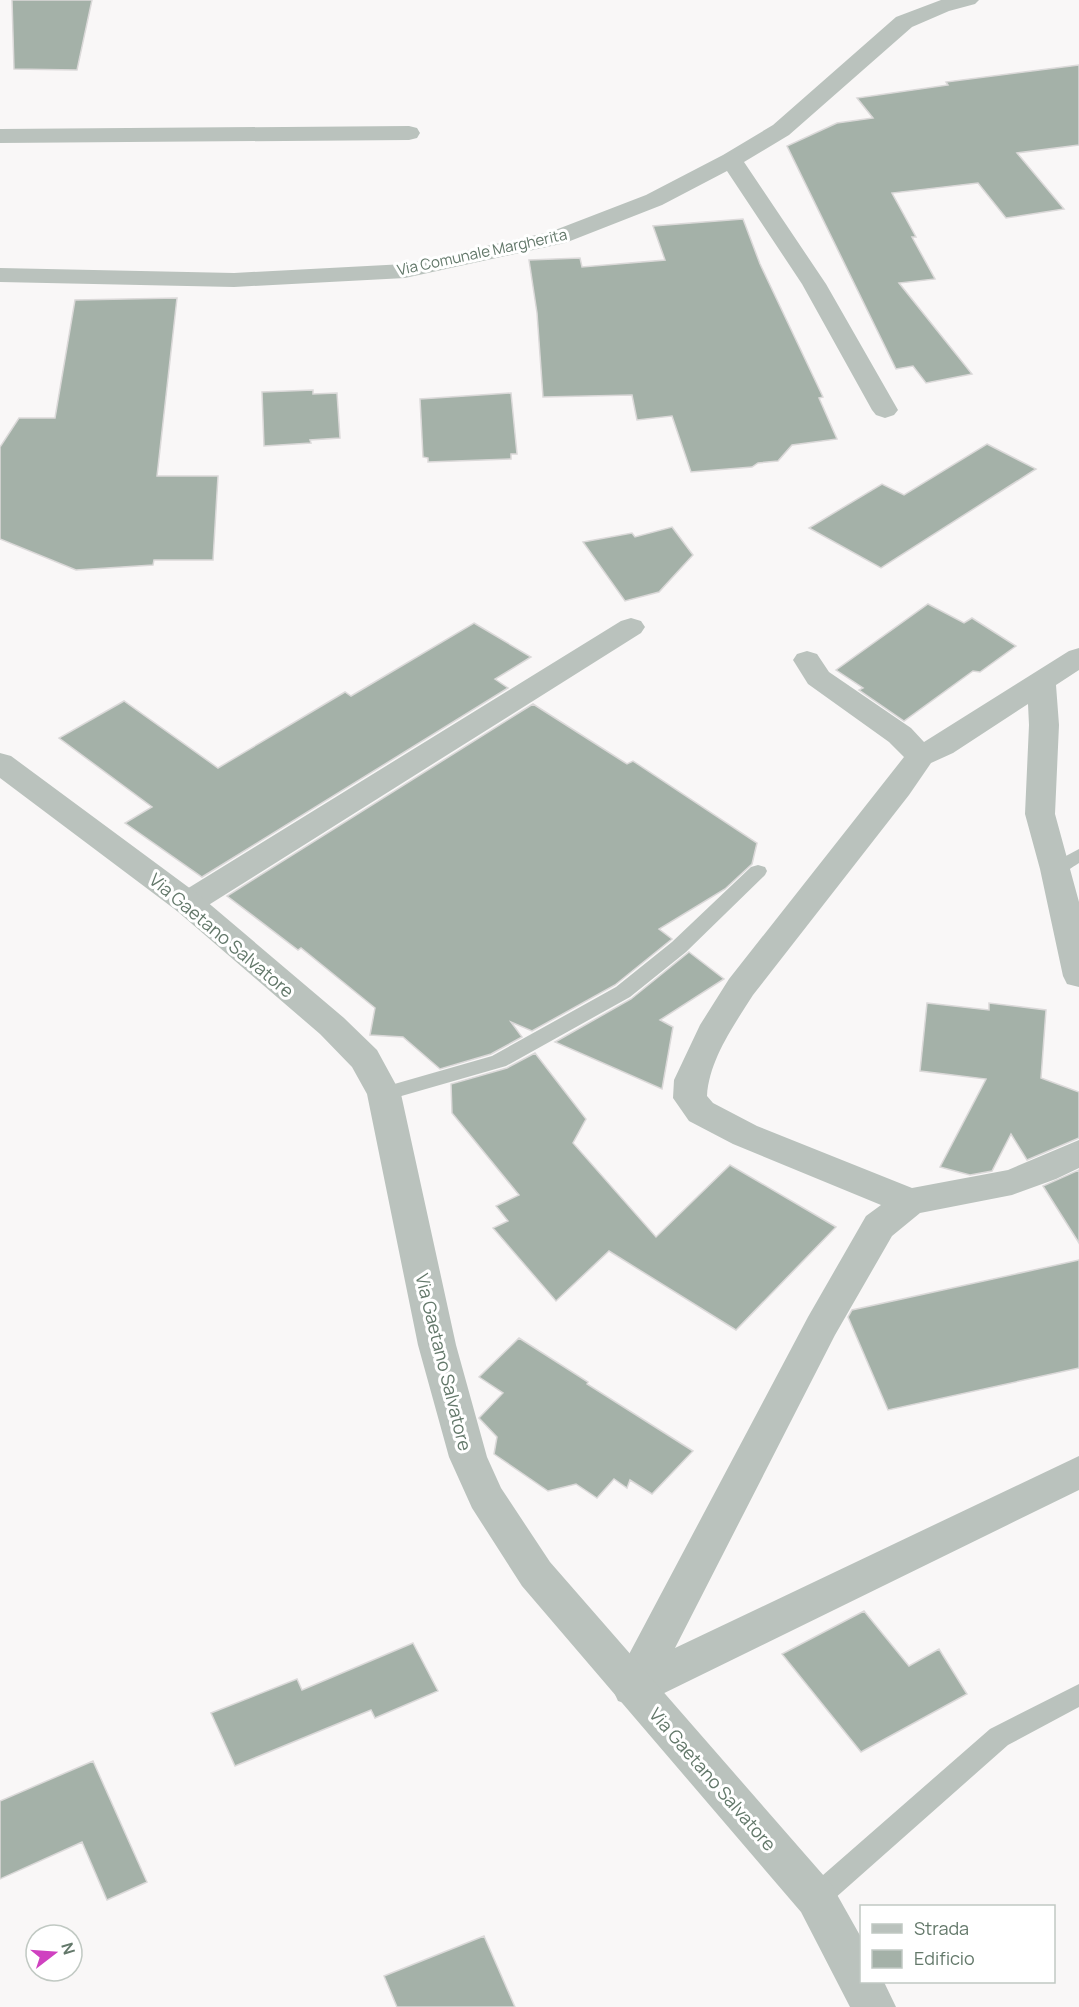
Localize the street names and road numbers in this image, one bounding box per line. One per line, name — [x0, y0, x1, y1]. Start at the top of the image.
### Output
street label: Via Comunale Margherita — [395, 224, 569, 280]
street label: Via Gaetano Salvatore — [145, 867, 299, 1003]
street label: Via Gaetano Salvatore — [410, 1271, 478, 1453]
street label: Via Gaetano Salvatore — [644, 1703, 782, 1855]

